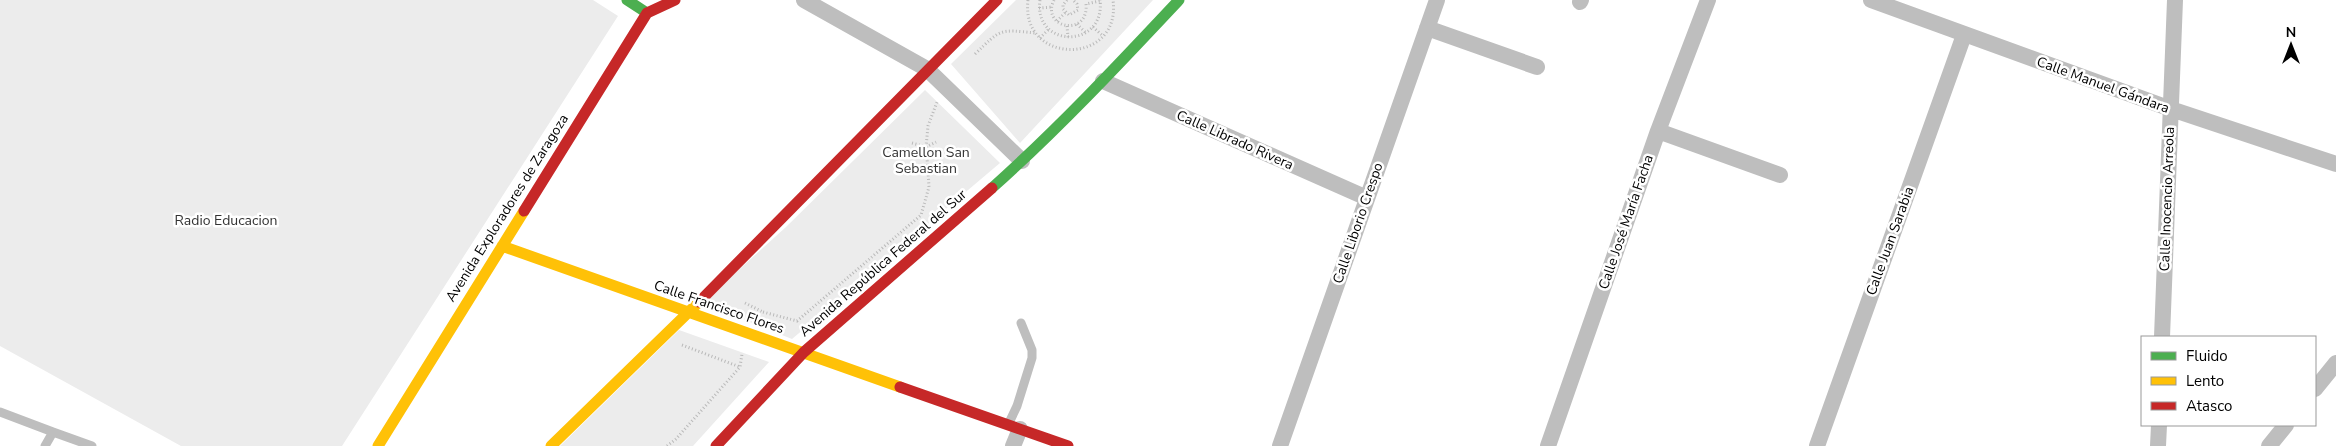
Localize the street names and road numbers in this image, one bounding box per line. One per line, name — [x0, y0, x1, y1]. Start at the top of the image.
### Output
street label: Calle Manuel Gándara — [2034, 52, 2172, 118]
street label: Calle Librado Rivera — [1173, 106, 1297, 174]
street label: Avenida Exploradores de Zaragoza — [441, 110, 573, 306]
street label: Calle Inocencio Arreola — [2155, 126, 2179, 272]
street label: Calle José María Facha — [1594, 152, 1658, 292]
street label: Calle Liborio Crespo — [1328, 160, 1388, 286]
street label: Calle Juan Sarabia — [1861, 184, 1919, 298]
street label: Avenida República Federal del Sur — [795, 185, 971, 341]
street label: Calle Francisco Flores — [651, 276, 787, 338]

